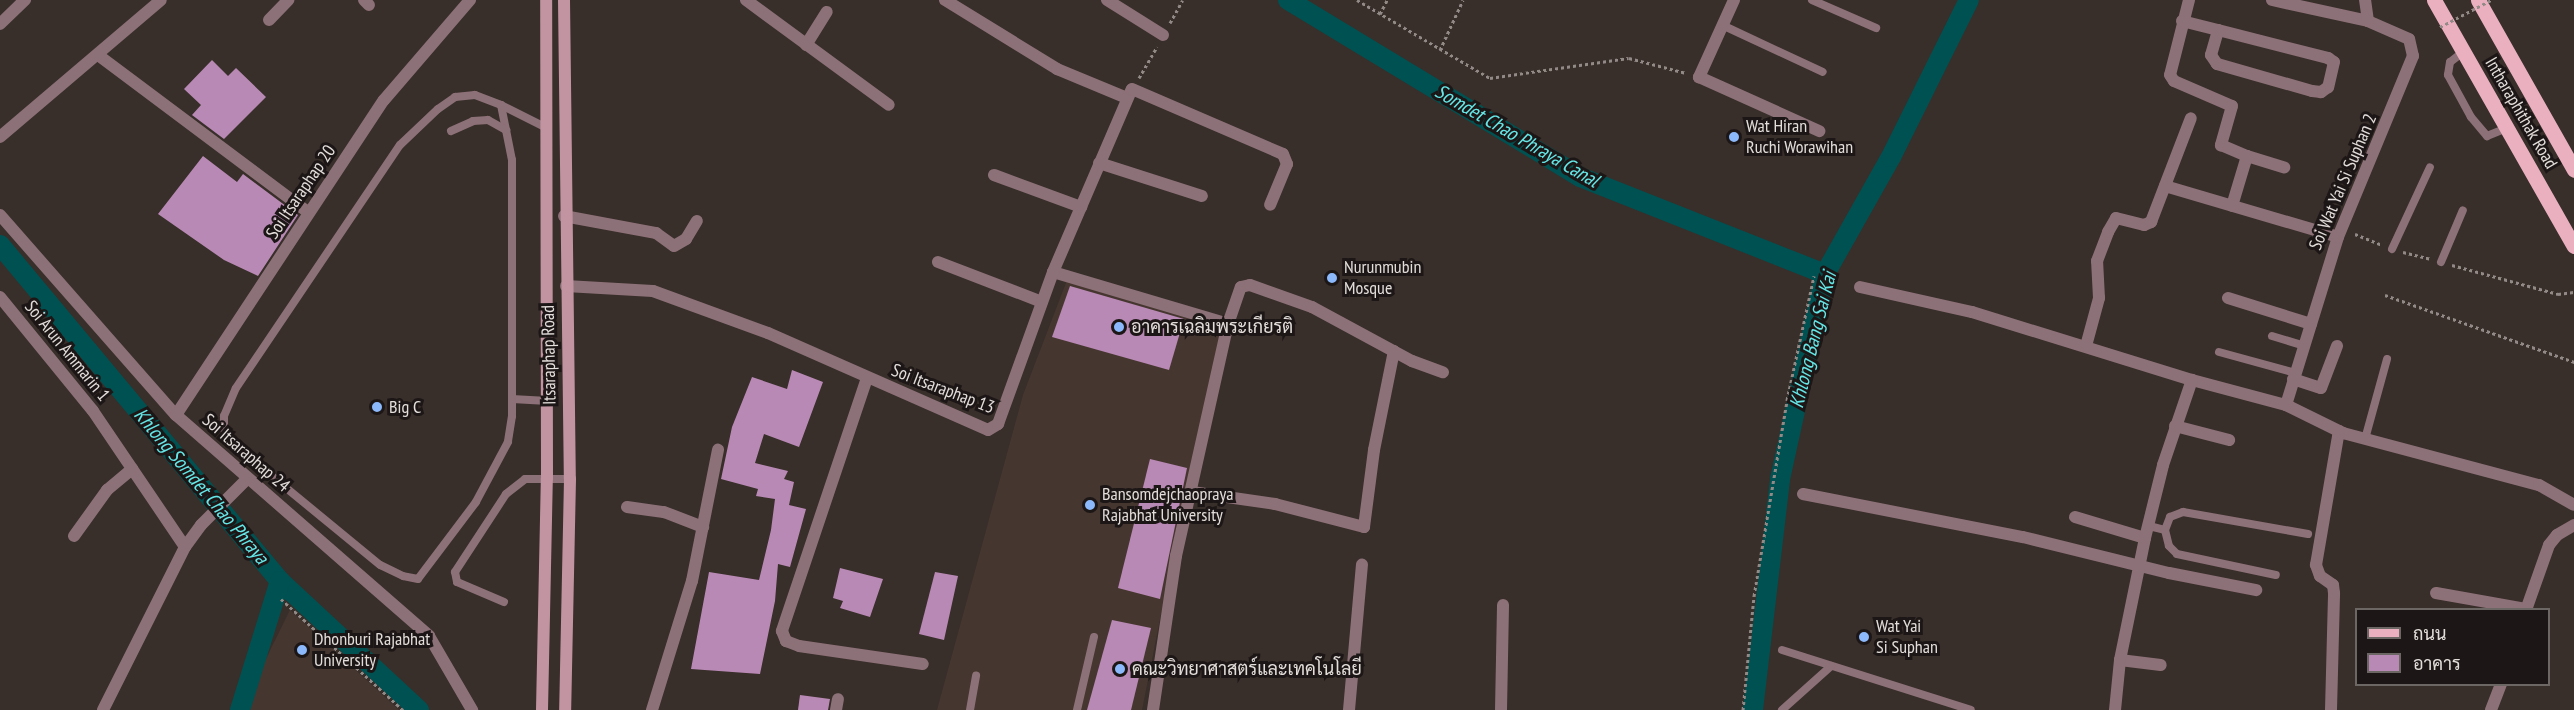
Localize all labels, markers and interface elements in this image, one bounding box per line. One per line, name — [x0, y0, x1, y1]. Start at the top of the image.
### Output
street label: Intharaphithak Road — [2480, 53, 2562, 173]
water label: Somdet Chao Phraya Canal — [1431, 79, 1603, 193]
street label: Soi Wat Yai Si Suphan 2 — [2304, 110, 2382, 254]
place label: Wat Hiran Ruchi Worawihan — [1746, 116, 1853, 158]
marker: Wat Hiran Ruchi Worawihan — [1727, 130, 1741, 144]
street label: Soi Itsaraphap 20 — [262, 141, 340, 243]
place label: Nurunmubin Mosque — [1344, 257, 1421, 300]
water label: Khlong Bang Sai Kai — [1784, 269, 1842, 411]
marker: Nurunmubin Mosque — [1325, 271, 1339, 285]
street label: Soi Arun Ammarin 1 — [20, 296, 114, 406]
street label: Itsaraphap Road — [537, 305, 561, 405]
place label: อาคารเฉลิมพระเกียรติ — [1131, 316, 1293, 338]
marker: อาคารเฉลิมพระเกียรติ — [1112, 320, 1126, 334]
street label: Soi Itsaraphap 13 — [888, 359, 998, 419]
place label: Big C — [389, 396, 421, 418]
marker: Big C — [370, 400, 384, 414]
water label: Khlong Somdet Chao Phraya — [129, 403, 273, 569]
street label: Soi Itsaraphap 24 — [198, 409, 294, 497]
place label: Bansomdejchaopraya Rajabhat University — [1102, 484, 1233, 526]
marker: Bansomdejchaopraya Rajabhat University — [1083, 498, 1097, 512]
legend — [2355, 608, 2550, 686]
place label: Wat Yai Si Suphan — [1876, 616, 1938, 658]
text: ถนน — [2413, 622, 2446, 645]
place label: Dhonburi Rajabhat University — [314, 629, 430, 672]
marker: Wat Yai Si Suphan — [1857, 630, 1871, 644]
marker: Dhonburi Rajabhat University — [295, 643, 309, 657]
text: อาคาร — [2413, 652, 2461, 675]
place label: คณะวิทยาศาสตร์และเทคโนโลยี — [1132, 658, 1362, 680]
marker: คณะวิทยาศาสตร์และเทคโนโลยี — [1113, 662, 1127, 676]

